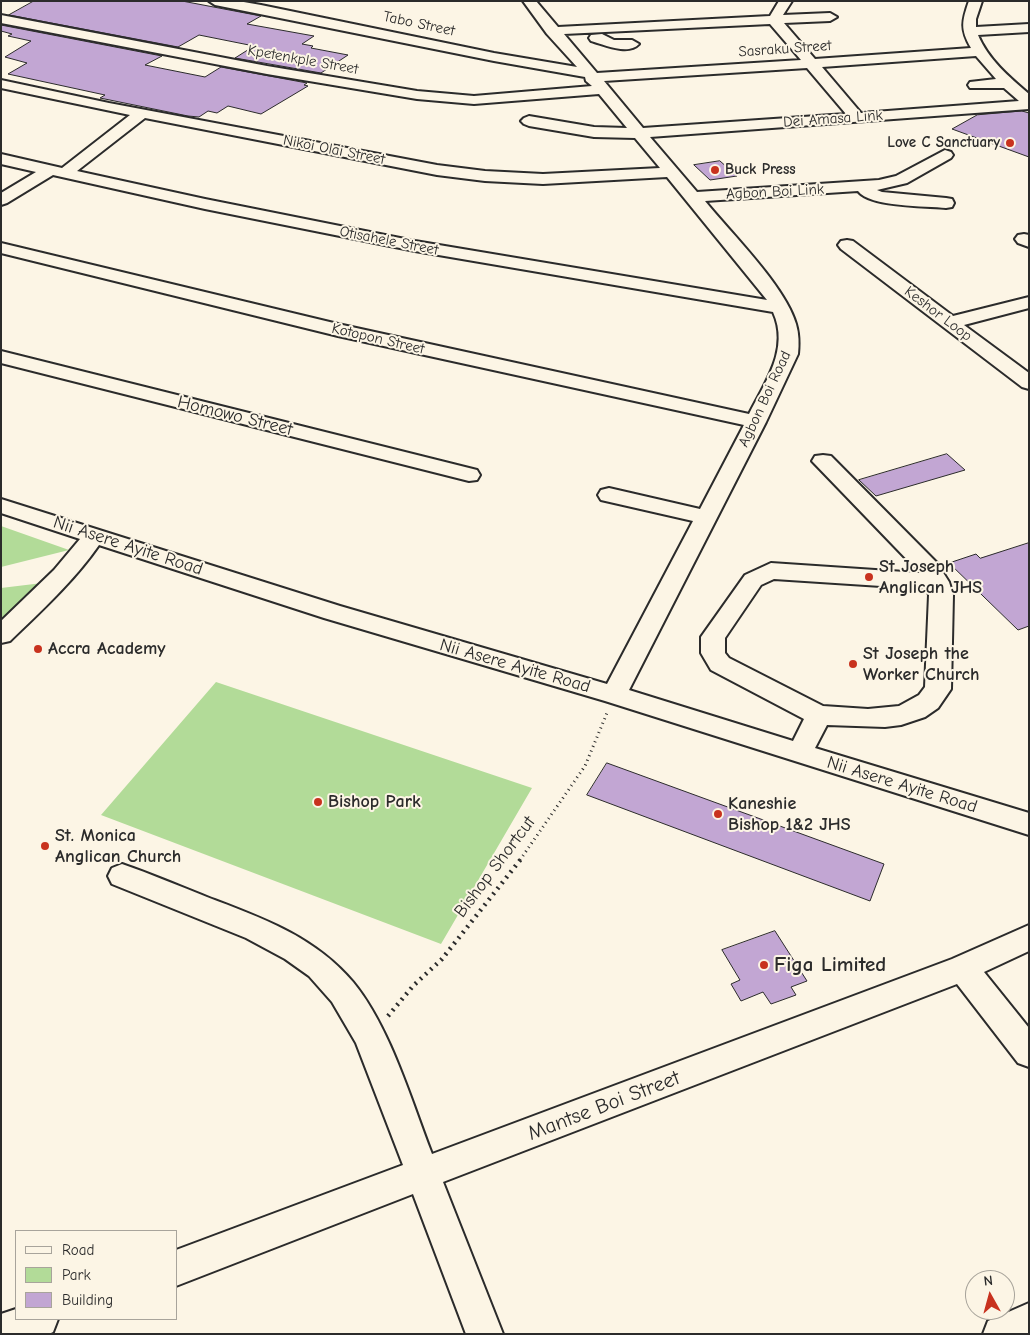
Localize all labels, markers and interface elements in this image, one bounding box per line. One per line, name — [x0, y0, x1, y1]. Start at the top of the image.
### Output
street label: Tabo Street — [382, 8, 456, 40]
street label: Sasraku Street — [738, 37, 832, 61]
street label: Kpetenkple Street — [246, 41, 360, 79]
street label: Dei Amasa Link — [783, 107, 883, 131]
street label: Nikoi Olai Street — [282, 131, 386, 169]
place label: Love C Sanctuary — [887, 134, 1000, 152]
marker: Love C Sanctuary — [1004, 137, 1016, 149]
place label: Buck Press — [725, 161, 796, 179]
marker: Buck Press — [709, 164, 721, 176]
street label: Agbon Boi Link — [726, 180, 824, 204]
street label: Otisahele Street — [338, 223, 440, 259]
street label: Keshor Loop — [901, 283, 975, 345]
street label: Kotopon Street — [330, 320, 426, 358]
street label: Agbon Boi Road — [735, 348, 795, 450]
street label: Homowo Street — [175, 391, 295, 441]
street label: Nii Asere Ayite Road — [51, 512, 205, 580]
place label: St Joseph Anglican JHS — [879, 556, 982, 598]
marker: St Joseph Anglican JHS — [863, 571, 875, 583]
street label: Nii Asere Ayite Road — [437, 634, 593, 698]
place label: Accra Academy — [48, 638, 165, 660]
marker: Accra Academy — [32, 643, 44, 655]
place label: St Joseph the Worker Church — [863, 643, 979, 686]
marker: St Joseph the Worker Church — [847, 658, 859, 670]
street label: Nii Asere Ayite Road — [824, 752, 980, 818]
place label: Bishop Park — [328, 791, 421, 813]
place label: Kaneshie Bishop 1&2 JHS — [728, 793, 850, 836]
marker: Bishop Park — [312, 796, 324, 808]
marker: Kaneshie Bishop 1&2 JHS — [712, 808, 724, 820]
street label: Bishop Shortcut — [450, 812, 540, 922]
place label: St. Monica Anglican Church — [55, 825, 181, 868]
marker: St. Monica Anglican Church — [39, 840, 51, 852]
place label: Figa Limited — [774, 952, 886, 978]
marker: Figa Limited — [758, 959, 770, 971]
street label: Mantse Boi Street — [524, 1065, 684, 1147]
legend — [15, 1230, 178, 1320]
text: Road — [62, 1241, 94, 1259]
text: Park — [62, 1266, 91, 1284]
north arrow — [965, 1270, 1015, 1320]
text: N — [983, 1272, 994, 1290]
text: Building — [62, 1291, 113, 1309]

